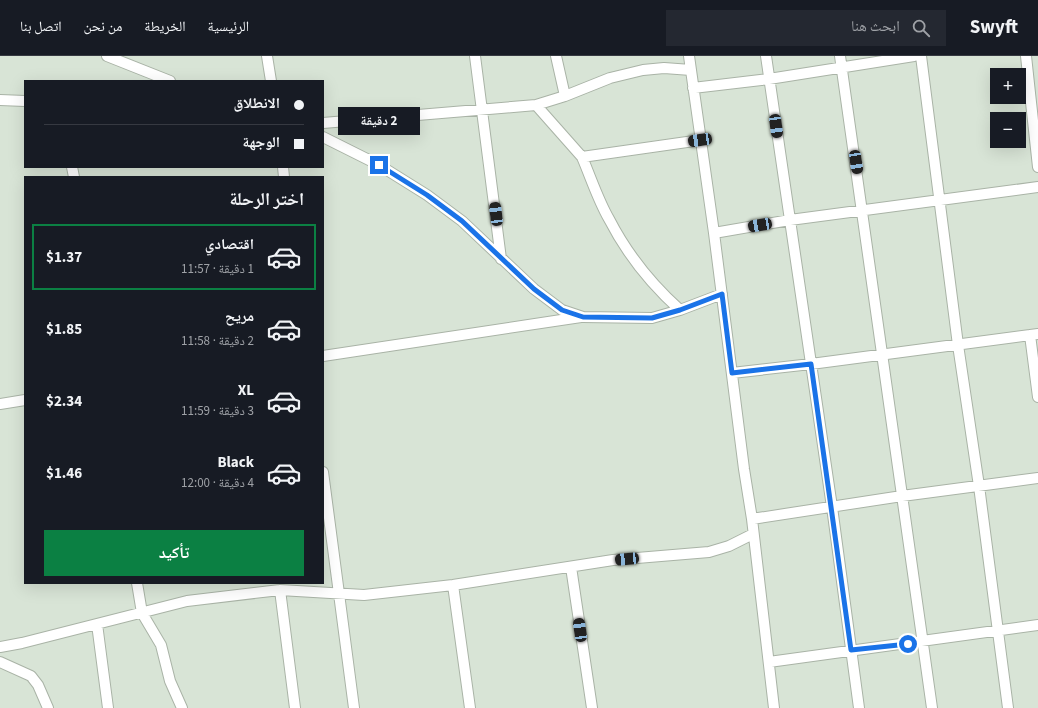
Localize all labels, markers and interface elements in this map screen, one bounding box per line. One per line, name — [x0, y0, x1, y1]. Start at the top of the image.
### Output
search box — [666, 10, 946, 46]
text: Swyft — [970, 14, 1018, 41]
text: ابحث هنا — [851, 16, 900, 37]
text: اتصل بنا — [20, 17, 62, 37]
text: من نحن — [84, 17, 122, 37]
text: الخريطة — [144, 17, 186, 37]
text: الرئيسية — [208, 17, 249, 37]
icon: search — [910, 17, 932, 39]
map controls — [990, 68, 1026, 148]
button: + — [990, 68, 1026, 104]
text: الانطلاق — [234, 93, 280, 114]
callout: 2 دقيقة — [338, 107, 420, 135]
text: 2 دقيقة — [361, 112, 397, 130]
button: − — [990, 112, 1026, 148]
car — [768, 113, 784, 139]
text: الوجهة — [242, 132, 280, 153]
car — [687, 132, 713, 148]
car — [848, 149, 864, 175]
route end — [370, 156, 388, 174]
text: اختر الرحلة — [229, 187, 304, 212]
car — [489, 201, 503, 227]
car — [747, 217, 773, 233]
text: اقتصادي — [205, 234, 254, 255]
icon: car — [266, 239, 302, 275]
text: $1.37 — [46, 247, 82, 268]
text: 1 دقيقة · 11:57 — [181, 260, 254, 278]
text: مريح — [225, 306, 254, 327]
icon: car — [266, 311, 302, 347]
text: $1.85 — [46, 319, 82, 340]
text: 2 دقيقة · 11:58 — [181, 332, 254, 350]
text: XL — [238, 380, 254, 401]
icon: car — [266, 383, 302, 419]
text: $2.34 — [46, 391, 82, 412]
text: 3 دقيقة · 11:59 — [181, 402, 254, 420]
text: Black — [217, 452, 254, 473]
icon: car — [266, 455, 302, 491]
text: $1.46 — [46, 463, 82, 484]
text: 4 دقيقة · 12:00 — [181, 474, 254, 492]
button: تأكيد — [44, 530, 304, 576]
car — [615, 552, 639, 566]
car — [572, 617, 588, 643]
route start — [899, 635, 917, 653]

